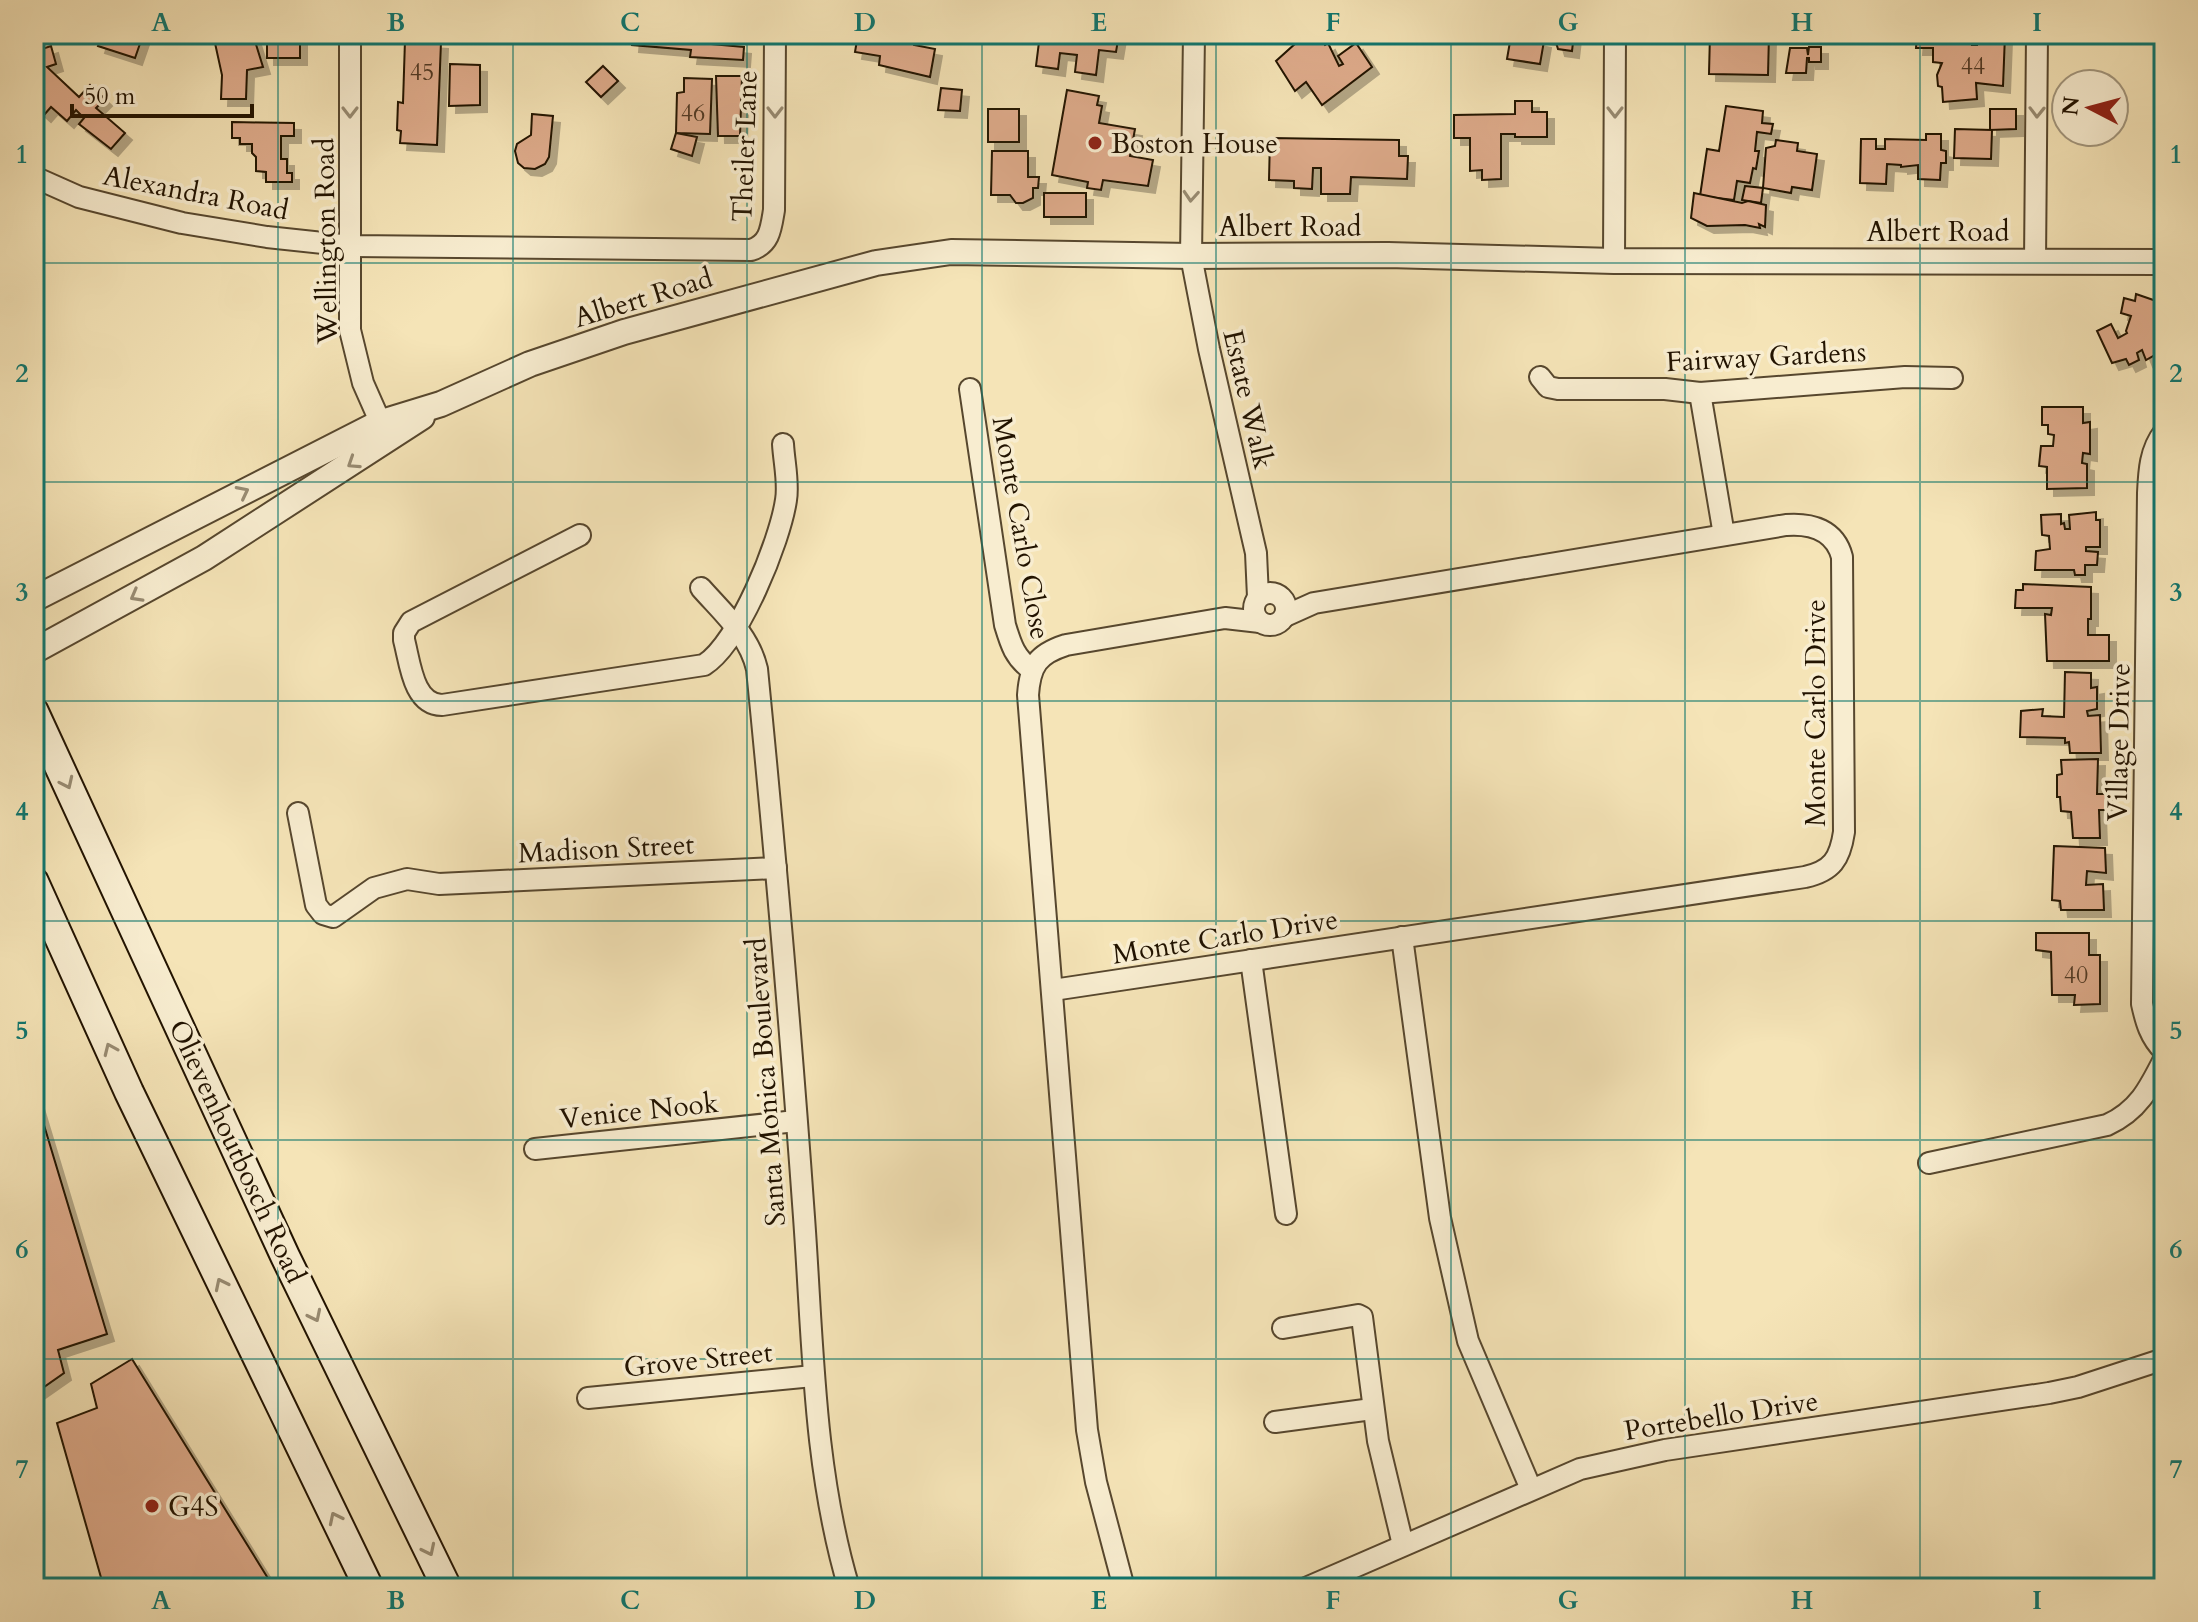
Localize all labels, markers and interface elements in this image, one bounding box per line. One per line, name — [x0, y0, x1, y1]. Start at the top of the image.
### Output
text: A — [151, 5, 171, 40]
text: B — [387, 5, 405, 40]
text: C — [620, 5, 640, 40]
text: D — [854, 5, 876, 40]
text: E — [1091, 5, 1107, 40]
text: F — [1325, 5, 1341, 40]
text: G — [1557, 5, 1579, 40]
text: H — [1791, 5, 1814, 40]
text: I — [2032, 5, 2042, 40]
house number: 44 — [1961, 50, 1985, 83]
house number: 45 — [410, 56, 434, 89]
scale bar — [72, 68, 252, 118]
north arrow — [2050, 68, 2130, 148]
street label: Theiler Lane — [723, 70, 767, 223]
text: 50 m — [84, 80, 136, 113]
text: N — [2055, 95, 2087, 117]
house number: 46 — [681, 97, 705, 130]
one-way arrow — [341, 106, 359, 119]
one-way arrow — [766, 106, 784, 119]
one-way arrow — [1606, 106, 1623, 119]
one-way arrow — [2028, 106, 2045, 119]
place label: Boston House — [1111, 125, 1278, 163]
marker: Boston House — [1086, 134, 1104, 152]
text: 1 — [15, 137, 29, 172]
street label: Wellington Road — [305, 137, 347, 345]
text: 1 — [2169, 137, 2183, 172]
street label: Alexandra Road — [100, 156, 292, 230]
one-way arrow — [1183, 190, 1200, 203]
street label: Albert Road — [1219, 208, 1362, 246]
street label: Albert Road — [1867, 213, 2010, 251]
street label: Albert Road — [569, 259, 717, 337]
street label: Estate Walk — [1214, 326, 1282, 473]
street label: Fairway Gardens — [1665, 333, 1867, 381]
text: 2 — [15, 356, 29, 391]
text: 2 — [2169, 356, 2183, 391]
street label: Monte Carlo Close — [983, 414, 1059, 643]
one-way arrow — [347, 454, 362, 469]
one-way arrow — [235, 486, 250, 502]
text: 3 — [15, 575, 29, 610]
text: 3 — [2169, 575, 2183, 610]
one-way arrow — [129, 586, 144, 601]
street label: Monte Carlo Drive — [1797, 599, 1835, 827]
street label: Village Drive — [2099, 662, 2139, 822]
one-way arrow — [57, 775, 73, 789]
text: 4 — [15, 794, 29, 829]
text: 4 — [2169, 794, 2183, 829]
street label: Madison Street — [517, 825, 695, 873]
street label: Monte Carlo Drive — [1110, 900, 1341, 974]
street label: Santa Monica Boulevard — [737, 936, 795, 1227]
house number: 40 — [2064, 959, 2088, 992]
text: 5 — [15, 1013, 29, 1048]
text: 5 — [2169, 1013, 2183, 1048]
street label: Olievenhoutbosch Road — [159, 1014, 315, 1289]
one-way arrow — [104, 1043, 120, 1057]
street label: Venice Nook — [558, 1084, 720, 1138]
text: 6 — [15, 1232, 29, 1267]
text: 6 — [2169, 1232, 2183, 1267]
one-way arrow — [215, 1278, 231, 1293]
one-way arrow — [305, 1308, 321, 1323]
street label: Grove Street — [622, 1333, 774, 1387]
street label: Portebello Drive — [1621, 1382, 1821, 1450]
text: 7 — [15, 1452, 29, 1487]
text: 7 — [2169, 1452, 2183, 1487]
place label: G4S — [168, 1488, 219, 1526]
marker: G4S — [143, 1497, 161, 1515]
one-way arrow — [329, 1511, 345, 1526]
one-way arrow — [419, 1542, 435, 1557]
text: A — [151, 1583, 171, 1618]
text: B — [387, 1583, 405, 1618]
text: C — [620, 1583, 640, 1618]
text: D — [854, 1583, 876, 1618]
text: E — [1091, 1583, 1107, 1618]
text: F — [1325, 1583, 1341, 1618]
text: G — [1557, 1583, 1579, 1618]
text: H — [1791, 1583, 1814, 1618]
text: I — [2032, 1583, 2042, 1618]

